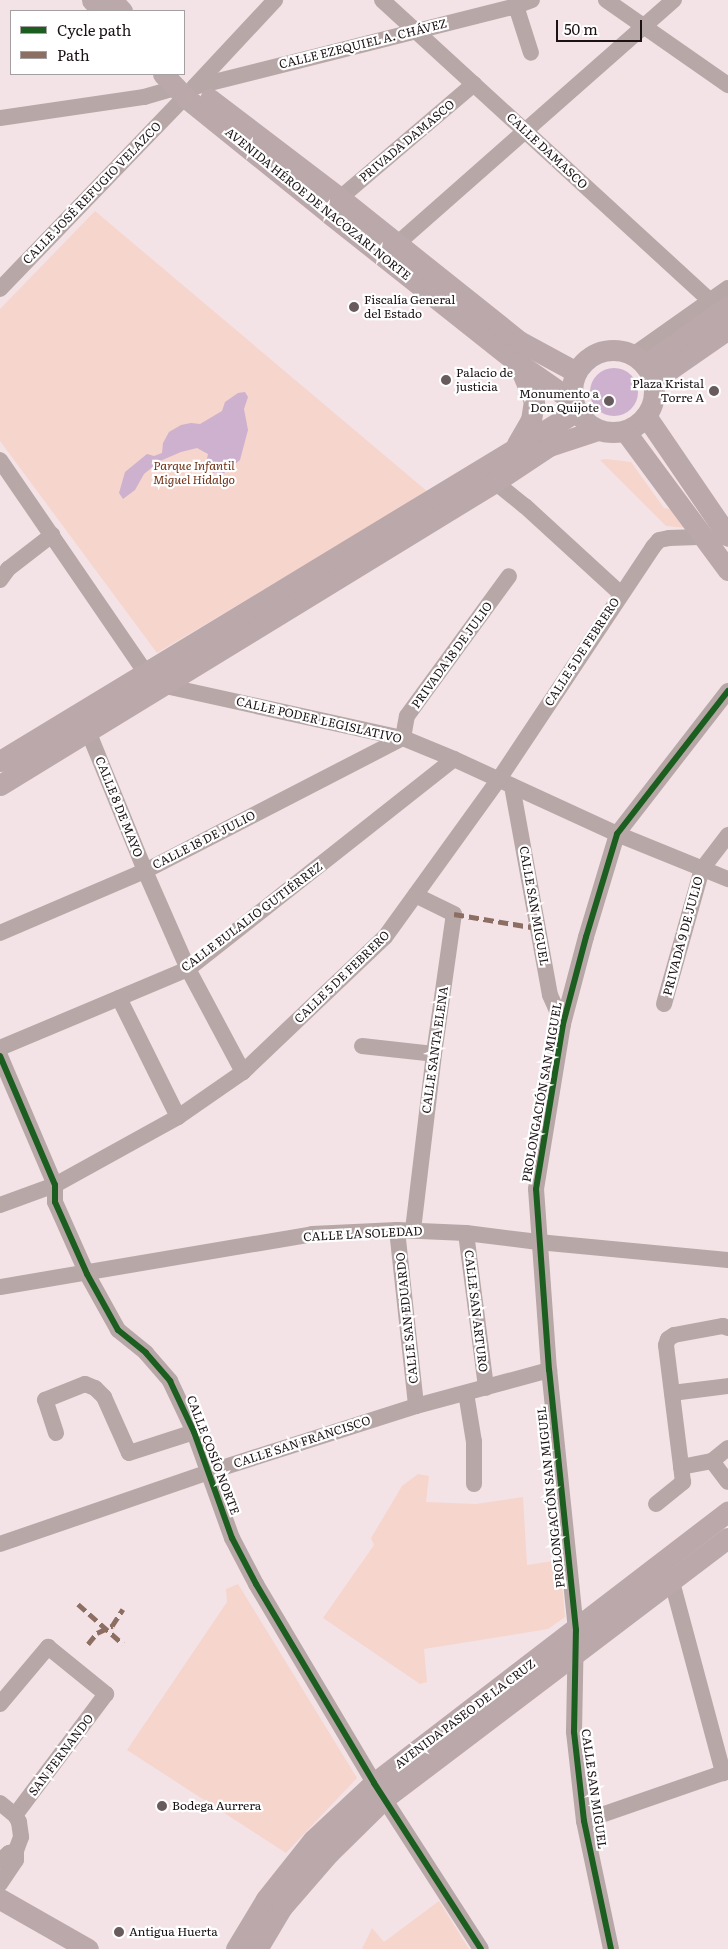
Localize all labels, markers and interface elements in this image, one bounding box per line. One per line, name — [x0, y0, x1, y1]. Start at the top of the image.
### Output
legend — [10, 10, 185, 75]
scale bar — [558, 10, 644, 42]
street label: CALLE EZEQUIEL A. CHÁVEZ — [278, 16, 448, 72]
text: 50 m — [564, 17, 598, 40]
text: Cycle path — [57, 18, 131, 41]
text: Path — [57, 43, 90, 66]
street label: PRIVADA DAMASCO — [357, 97, 457, 185]
street label: CALLE DAMASCO — [504, 110, 590, 192]
street label: CALLE JOSÉ REFUGIO VELAZCO — [20, 119, 164, 267]
street label: AVENIDA HÉROE DE NACOZARI NORTE — [222, 125, 414, 283]
place label: Fiscalía General del Estado — [364, 293, 455, 321]
marker: Fiscalía General del Estado — [348, 301, 360, 313]
place label: Palacio de justicia — [456, 366, 513, 394]
marker: Palacio de justicia — [440, 374, 452, 386]
place label: Plaza Kristal Torre A — [632, 377, 704, 405]
marker: Plaza Kristal Torre A — [708, 385, 720, 397]
place label: Monumento a Don Quijote — [519, 387, 599, 415]
marker: Monumento a Don Quijote — [603, 395, 615, 407]
park label: Parque Infantil Miguel Hidalgo — [153, 459, 235, 487]
street label: CALLE 5 DE FEBRERO — [541, 595, 623, 709]
street label: PRIVADA 18 DE JULIO — [409, 599, 495, 711]
street label: CALLE PODER LEGISLATIVO — [235, 694, 403, 746]
street label: CALLE 8 DE MAYO — [92, 755, 146, 859]
street label: CALLE 18 DE JULIO — [150, 808, 258, 872]
street label: CALLE SAN MIGUEL — [516, 845, 552, 967]
street label: CALLE EULALIO GUTIÉRREZ — [179, 859, 325, 975]
street label: PRIVADA 9 DE JULIO — [660, 875, 706, 997]
street label: CALLE 5 DE FEBRERO — [291, 928, 393, 1026]
street label: CALLE SANTA ELENA — [419, 986, 451, 1114]
street label: PROLONGACIÓN SAN MIGUEL — [519, 1001, 565, 1183]
street label: CALLE LA SOLEDAD — [303, 1224, 423, 1244]
street label: CALLE SAN ARTURO — [461, 1249, 491, 1373]
street label: CALLE SAN EDUARDO — [393, 1252, 421, 1384]
street label: CALLE COSÍO NORTE — [184, 1393, 242, 1517]
street label: PROLONGACIÓN SAN MIGUEL — [534, 1405, 568, 1589]
street label: CALLE SAN FRANCISCO — [232, 1413, 372, 1471]
street label: AVENIDA PASEO DE LA CRUZ — [392, 1656, 538, 1772]
street label: SAN FERNANDO — [26, 1711, 96, 1799]
street label: CALLE SAN MIGUEL — [578, 1728, 610, 1850]
place label: Bodega Aurrera — [172, 1799, 261, 1813]
marker: Bodega Aurrera — [156, 1800, 168, 1812]
place label: Antigua Huerta — [129, 1925, 218, 1939]
marker: Antigua Huerta — [113, 1926, 125, 1938]

